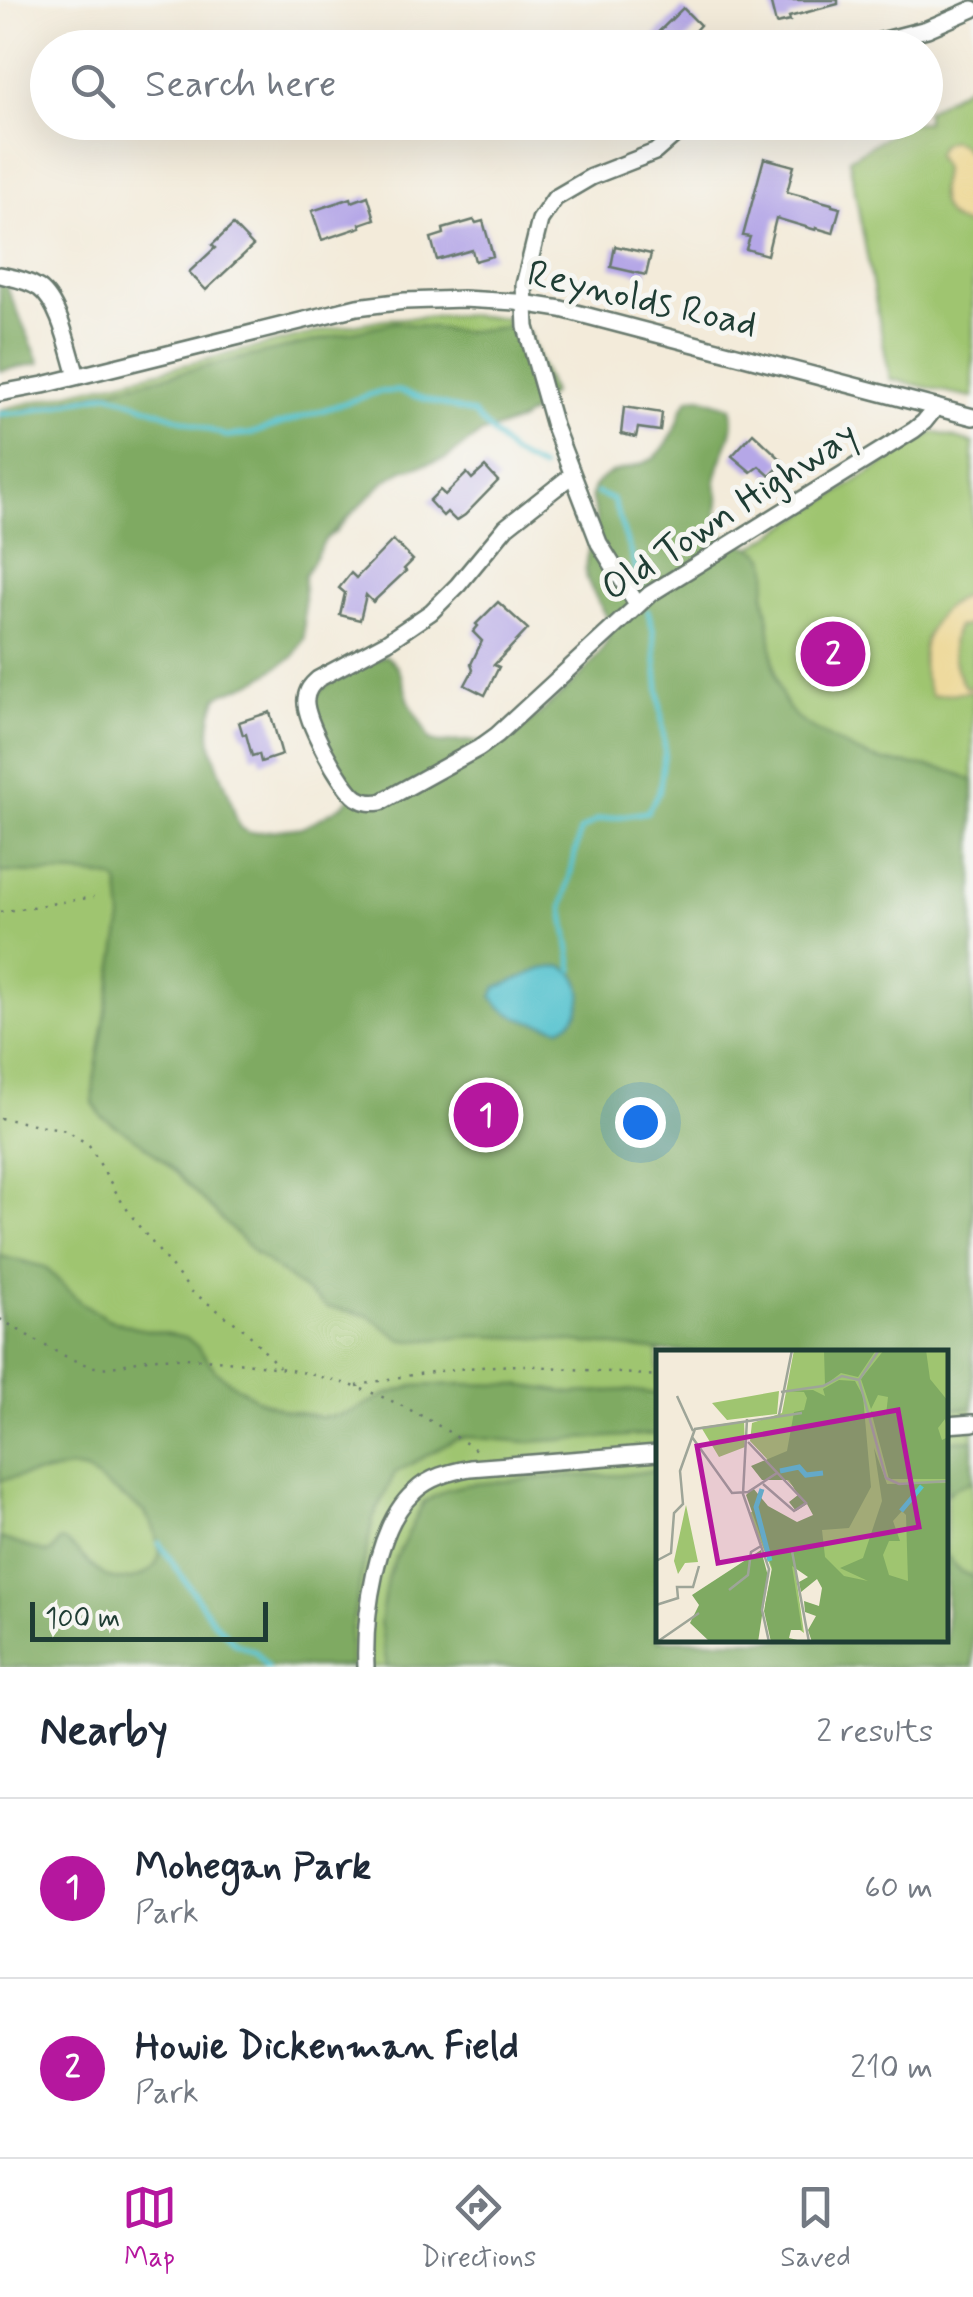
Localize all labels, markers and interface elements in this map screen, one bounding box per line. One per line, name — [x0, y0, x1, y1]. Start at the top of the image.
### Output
search box — [30, 30, 943, 140]
icon: search — [65, 58, 120, 113]
text: Search here — [145, 61, 336, 110]
street label: Reynolds Road — [522, 250, 762, 350]
street label: Old Town Highway — [592, 411, 868, 613]
pin: 2 — [800, 616, 866, 692]
pin: 1 — [454, 1078, 518, 1152]
your location — [615, 1097, 666, 1148]
inset map — [656, 1350, 948, 1642]
scale bar — [30, 1597, 268, 1642]
text: 100 m — [45, 1601, 120, 1638]
text: Nearby — [40, 1705, 168, 1760]
text: 2 results — [816, 1711, 933, 1753]
text: Mohegan Park — [135, 1843, 371, 1892]
text: 1 — [65, 1867, 80, 1909]
text: 60 m — [864, 1867, 933, 1909]
text: Park — [135, 1892, 199, 1934]
text: Howie Dickenman Field — [135, 2023, 519, 2072]
text: 2 — [65, 2047, 80, 2089]
text: 210 m — [850, 2047, 933, 2089]
text: Park — [135, 2072, 199, 2114]
tab: Map — [122, 2180, 177, 2277]
tab: Directions — [421, 2180, 536, 2277]
tab: Saved — [780, 2180, 851, 2277]

